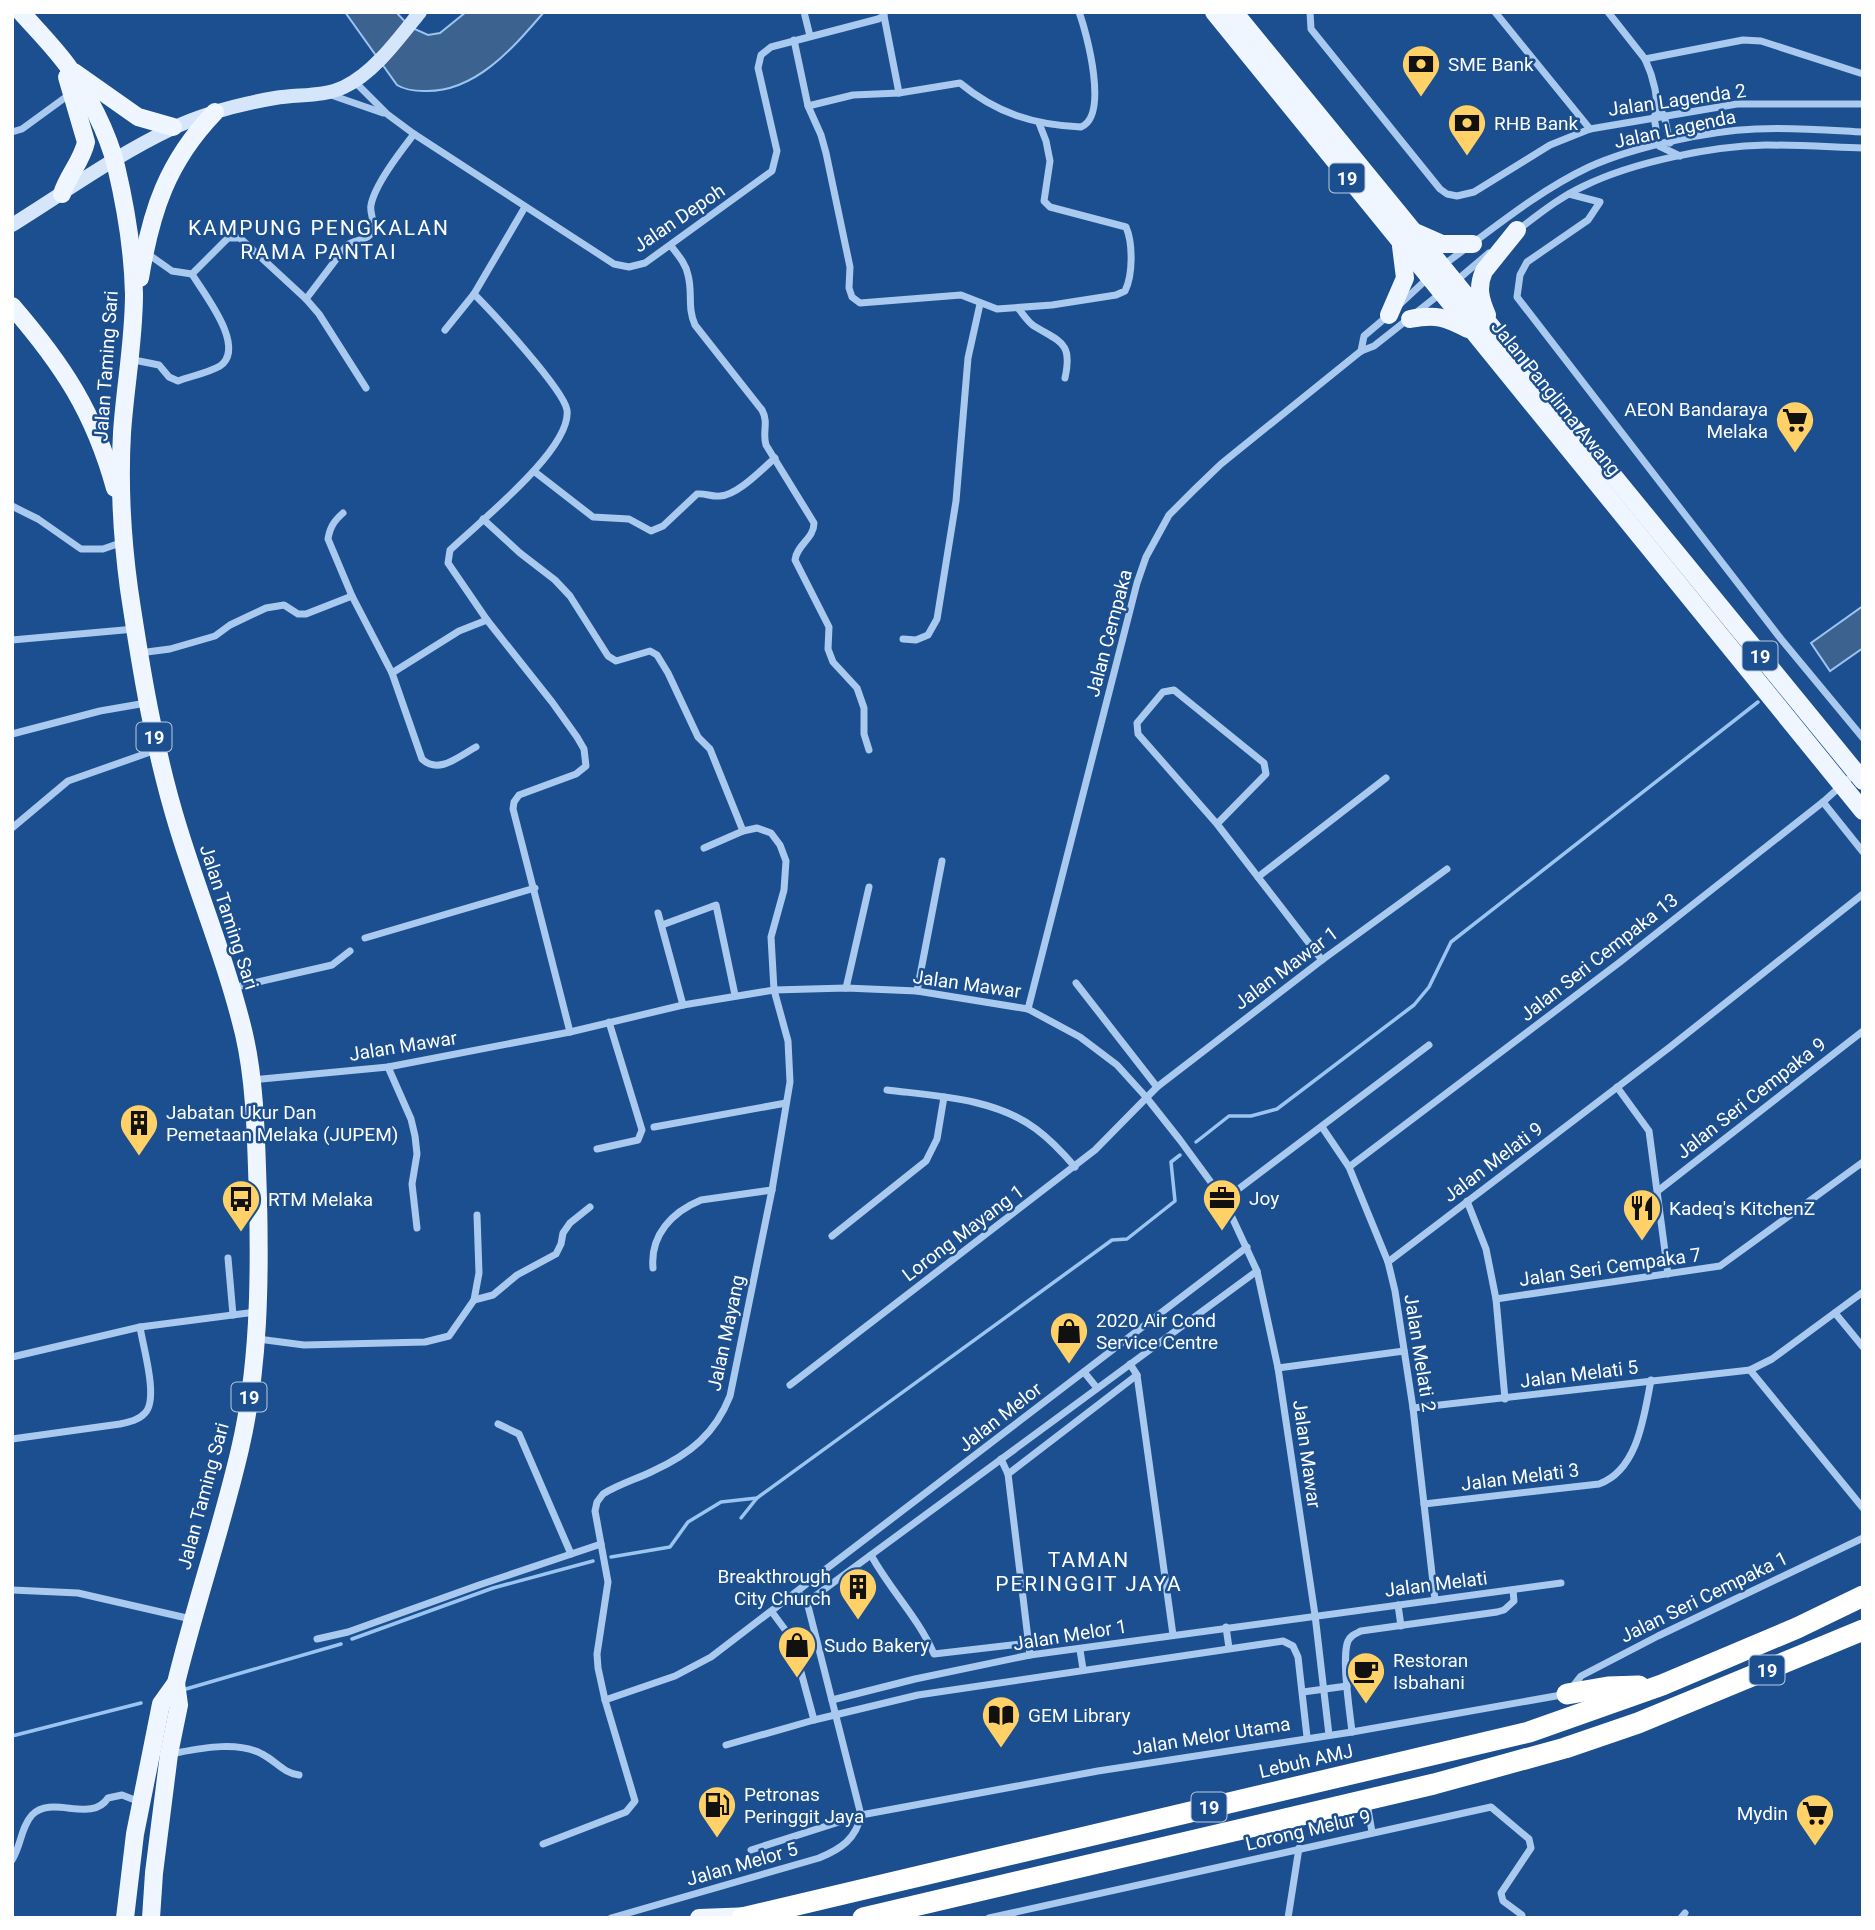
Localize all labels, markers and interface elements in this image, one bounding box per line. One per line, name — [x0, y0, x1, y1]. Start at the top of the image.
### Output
bank icon: SME Bank — [1400, 43, 1442, 98]
place label: SME Bank — [1448, 53, 1534, 76]
street label: Jalan Lagenda 2 — [1606, 79, 1748, 121]
bank icon: RHB Bank — [1446, 102, 1488, 157]
street label: Jalan Lagenda — [1612, 105, 1738, 153]
place label: RHB Bank — [1494, 112, 1578, 135]
road number: 19 — [1330, 163, 1364, 192]
street label: Jalan Depoh — [629, 179, 729, 257]
district label: KAMPUNG PENGKALAN RAMA PANTAI — [188, 216, 450, 264]
street label: Jalan Taming Sari — [89, 290, 123, 442]
street label: Jalan Panglima Awang — [1486, 316, 1626, 480]
place label: AEON Bandaraya Melaka — [1624, 398, 1768, 443]
supermarket icon: AEON Bandaraya Melaka — [1774, 399, 1816, 454]
street label: Jalan Cempaka — [1081, 567, 1137, 699]
road number: 19 — [1742, 642, 1778, 670]
road number: 19 — [136, 722, 172, 752]
street label: Jalan Taming Sari — [195, 842, 263, 992]
street label: Jalan Seri Cempaka 13 — [1515, 888, 1683, 1026]
street label: Jalan Mawar 1 — [1229, 921, 1343, 1015]
street label: Jalan Mawar — [911, 965, 1023, 1003]
street label: Jalan Mawar — [347, 1026, 459, 1066]
street label: Jalan Seri Cempaka 9 — [1672, 1032, 1830, 1164]
place label: Jabatan Ukur Dan Pemetaan Melaka (JUPEM) — [166, 1101, 398, 1146]
building icon: Jabatan Ukur Dan Pemetaan Melaka (JUPEM) — [118, 1102, 160, 1157]
street label: Jalan Melati 9 — [1439, 1117, 1547, 1207]
office icon: Joy — [1201, 1177, 1243, 1232]
bus stop icon: RTM Melaka — [220, 1178, 262, 1233]
street label: Lorong Mayang 1 — [898, 1180, 1028, 1286]
place label: Joy — [1249, 1187, 1279, 1210]
restaurant icon: Kadeq's KitchenZ — [1621, 1187, 1663, 1242]
place label: RTM Melaka — [268, 1188, 373, 1211]
place label: Kadeq's KitchenZ — [1669, 1197, 1815, 1220]
street label: Jalan Seri Cempaka 7 — [1518, 1243, 1702, 1291]
street label: Jalan Mayang — [702, 1273, 750, 1393]
street label: Jalan Melati 2 — [1399, 1293, 1441, 1413]
place label: 2020 Air Cond Service Centre — [1096, 1309, 1218, 1354]
shop icon: 2020 Air Cond Service Centre — [1048, 1310, 1090, 1365]
street label: Jalan Melati 5 — [1519, 1355, 1639, 1393]
street label: Jalan Melor — [954, 1377, 1047, 1457]
road number: 19 — [232, 1382, 266, 1412]
street label: Jalan Mawar — [1288, 1398, 1326, 1510]
street label: Jalan Taming Sari — [172, 1420, 234, 1572]
street label: Jalan Melati 3 — [1460, 1458, 1580, 1496]
street label: Jalan Seri Cempaka 1 — [1616, 1546, 1792, 1648]
district label: TAMAN PERINGGIT JAYA — [995, 1548, 1183, 1596]
place label: Breakthrough City Church — [717, 1565, 831, 1610]
building icon: Breakthrough City Church — [837, 1566, 879, 1621]
street label: Jalan Melati — [1383, 1566, 1489, 1602]
street label: Jalan Melor 1 — [1011, 1615, 1129, 1655]
shop icon: Sudo Bakery — [776, 1624, 818, 1679]
place label: Sudo Bakery — [824, 1634, 929, 1657]
place label: Restoran Isbahani — [1393, 1649, 1468, 1694]
cafe icon: Restoran Isbahani — [1345, 1650, 1387, 1705]
road number: 19 — [1750, 1656, 1784, 1685]
library icon: GEM Library — [980, 1694, 1022, 1749]
place label: GEM Library — [1028, 1704, 1131, 1727]
street label: Jalan Melor Utama — [1130, 1712, 1292, 1760]
street label: Lebuh AMJ — [1257, 1739, 1355, 1783]
place label: Petronas Peringgit Jaya — [744, 1783, 864, 1828]
fuel station icon: Petronas Peringgit Jaya — [696, 1784, 738, 1839]
supermarket icon: Mydin — [1794, 1792, 1836, 1847]
road number: 19 — [1192, 1793, 1226, 1822]
place label: Mydin — [1737, 1802, 1788, 1825]
street label: Lorong Melur 9 — [1243, 1804, 1373, 1856]
street label: Jalan Melor 5 — [684, 1837, 800, 1891]

